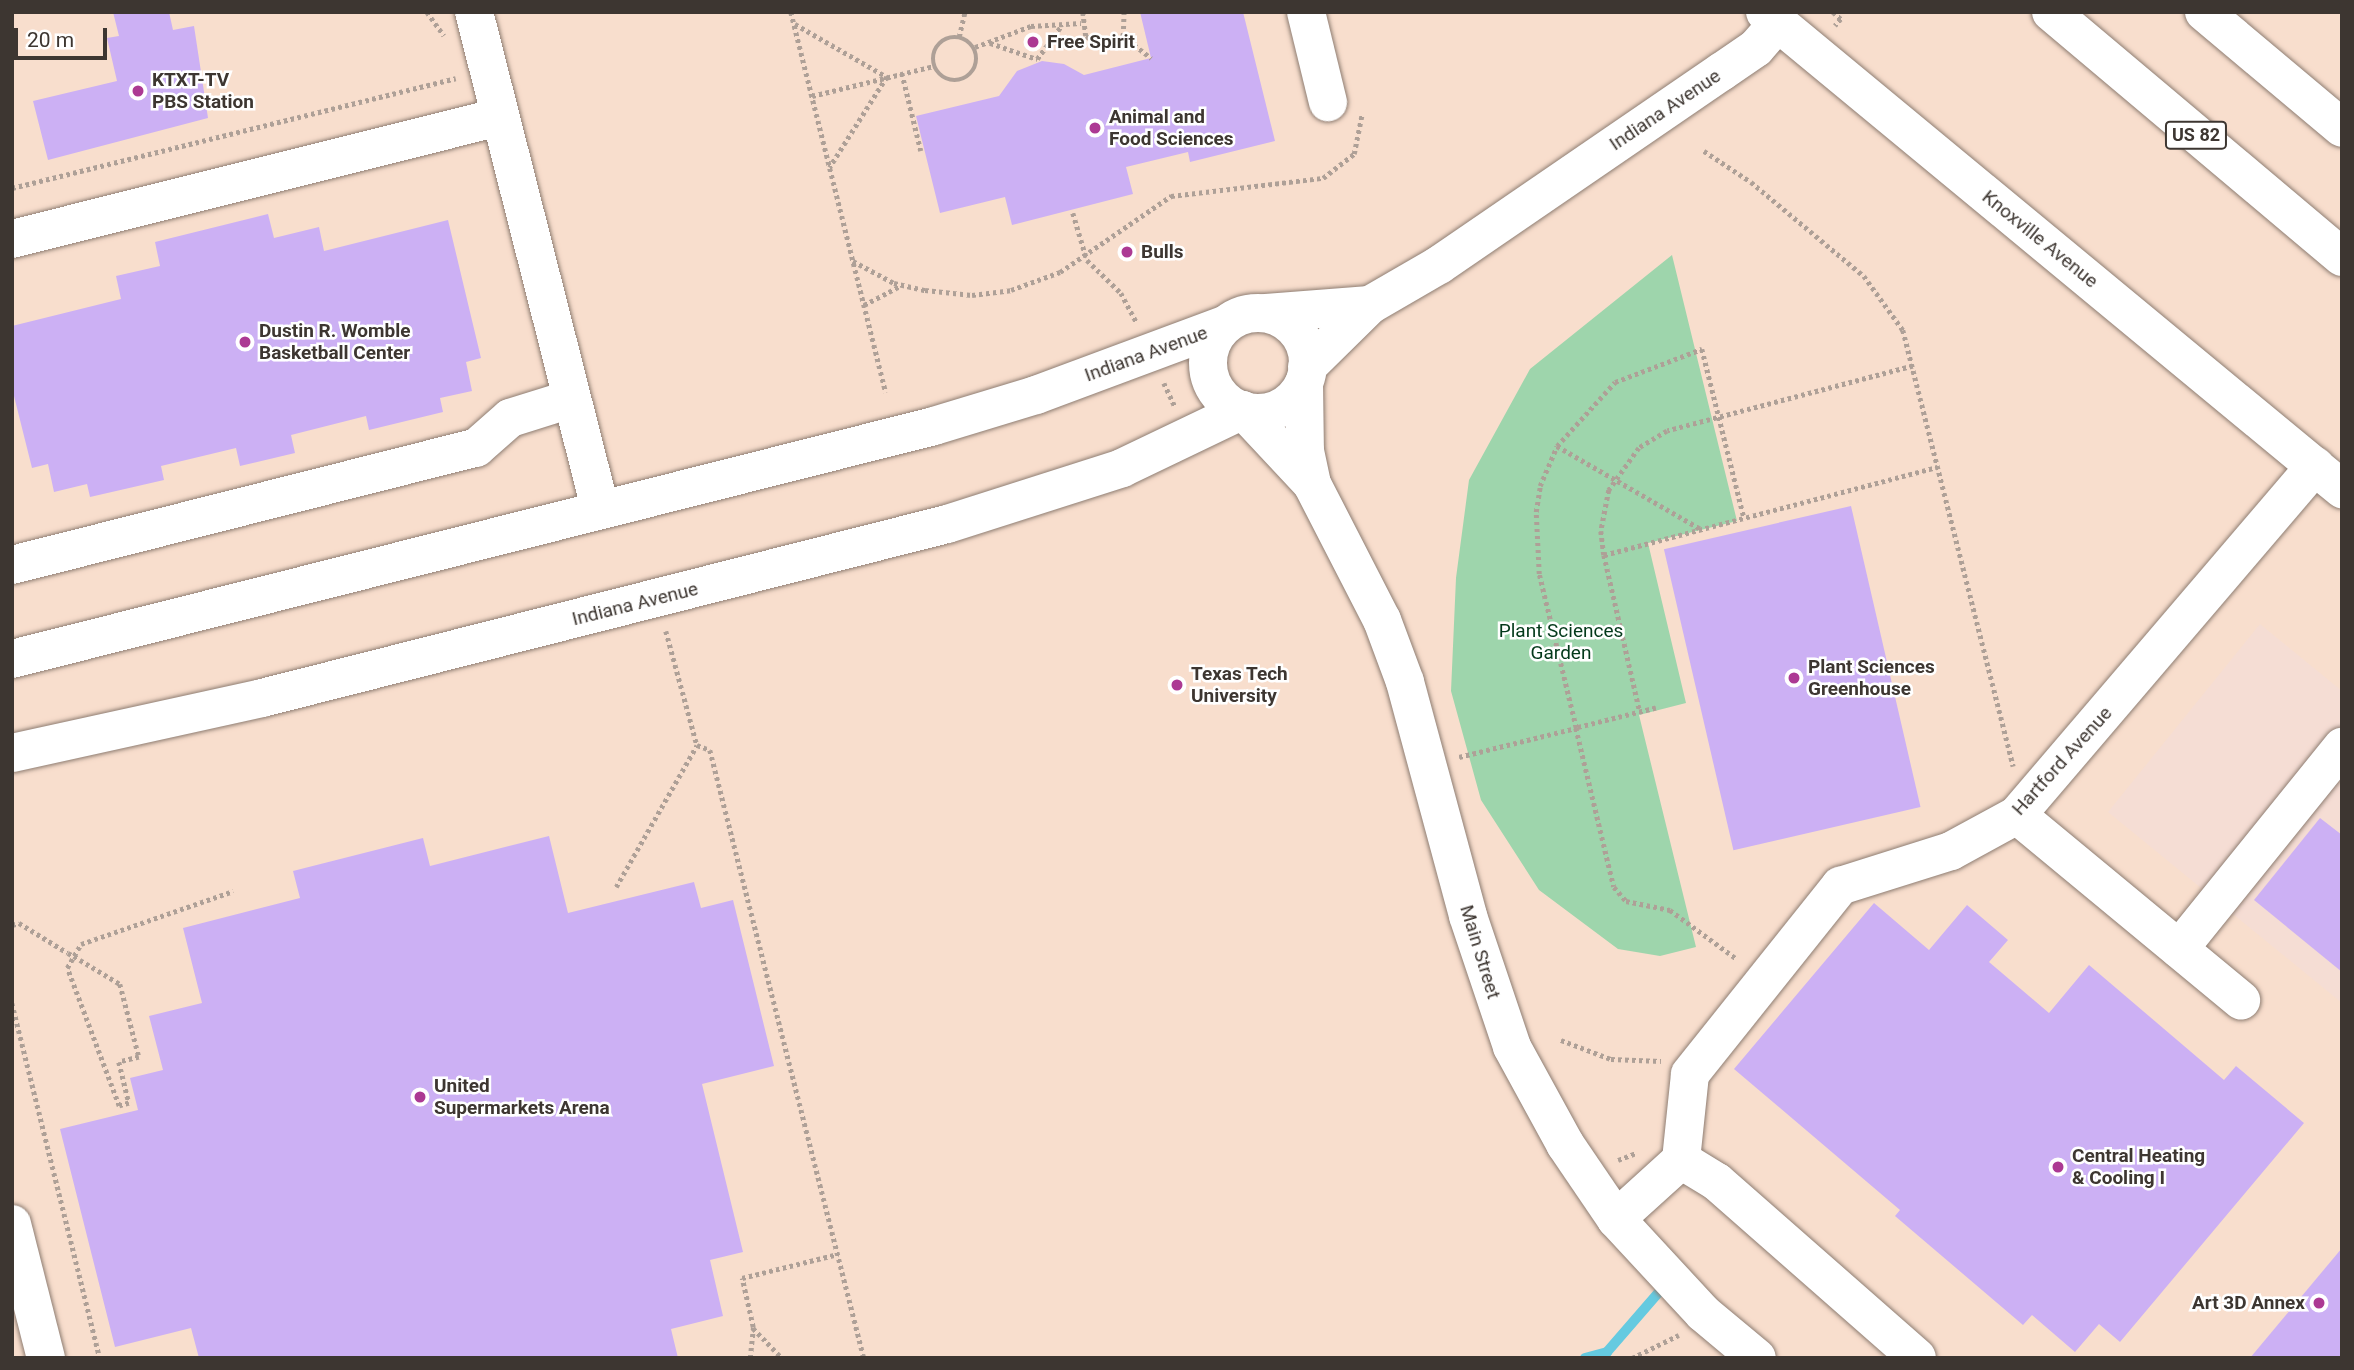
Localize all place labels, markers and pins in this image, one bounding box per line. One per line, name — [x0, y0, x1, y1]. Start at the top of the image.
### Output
place label: Free Spirit — [1047, 31, 1135, 53]
marker: Free Spirit — [1025, 34, 1041, 50]
place label: KTXT-TV PBS Station — [152, 69, 254, 113]
marker: KTXT-TV PBS Station — [130, 83, 146, 99]
place label: Animal and Food Sciences — [1109, 106, 1234, 150]
marker: Animal and Food Sciences — [1087, 120, 1103, 136]
place label: Bulls — [1141, 241, 1184, 263]
marker: Bulls — [1119, 244, 1135, 260]
place label: Dustin R. Womble Basketball Center — [259, 320, 410, 364]
marker: Dustin R. Womble Basketball Center — [237, 334, 253, 350]
place label: Plant Sciences Greenhouse — [1808, 656, 1935, 700]
place label: Texas Tech University — [1191, 663, 1288, 707]
marker: Plant Sciences Greenhouse — [1786, 670, 1802, 686]
marker: Texas Tech University — [1169, 677, 1185, 693]
place label: United Supermarkets Arena — [434, 1075, 610, 1119]
marker: United Supermarkets Arena — [412, 1089, 428, 1105]
place label: Central Heating & Cooling I — [2072, 1145, 2205, 1189]
marker: Central Heating & Cooling I — [2050, 1159, 2066, 1175]
place label: Art 3D Annex — [2192, 1292, 2305, 1314]
marker: Art 3D Annex — [2311, 1295, 2327, 1311]

